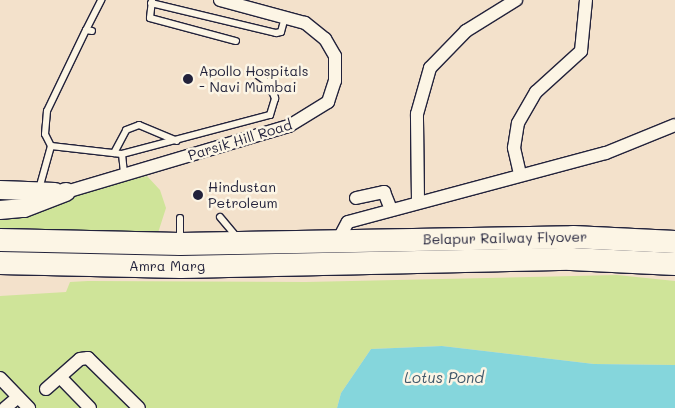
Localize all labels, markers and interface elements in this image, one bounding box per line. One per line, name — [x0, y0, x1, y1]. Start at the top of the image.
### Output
place label: Apollo Hospitals - Navi Mumbai — [199, 63, 309, 95]
marker: Apollo Hospitals - Navi Mumbai — [181, 72, 195, 86]
street label: Parsik Hill Road — [186, 116, 294, 164]
place label: Hindustan Petroleum — [208, 179, 278, 212]
marker: Hindustan Petroleum — [192, 189, 204, 201]
street label: Belapur Railway Flyover — [423, 228, 587, 248]
street label: Amra Marg — [129, 258, 205, 274]
water label: Lotus Pond — [404, 369, 484, 387]

